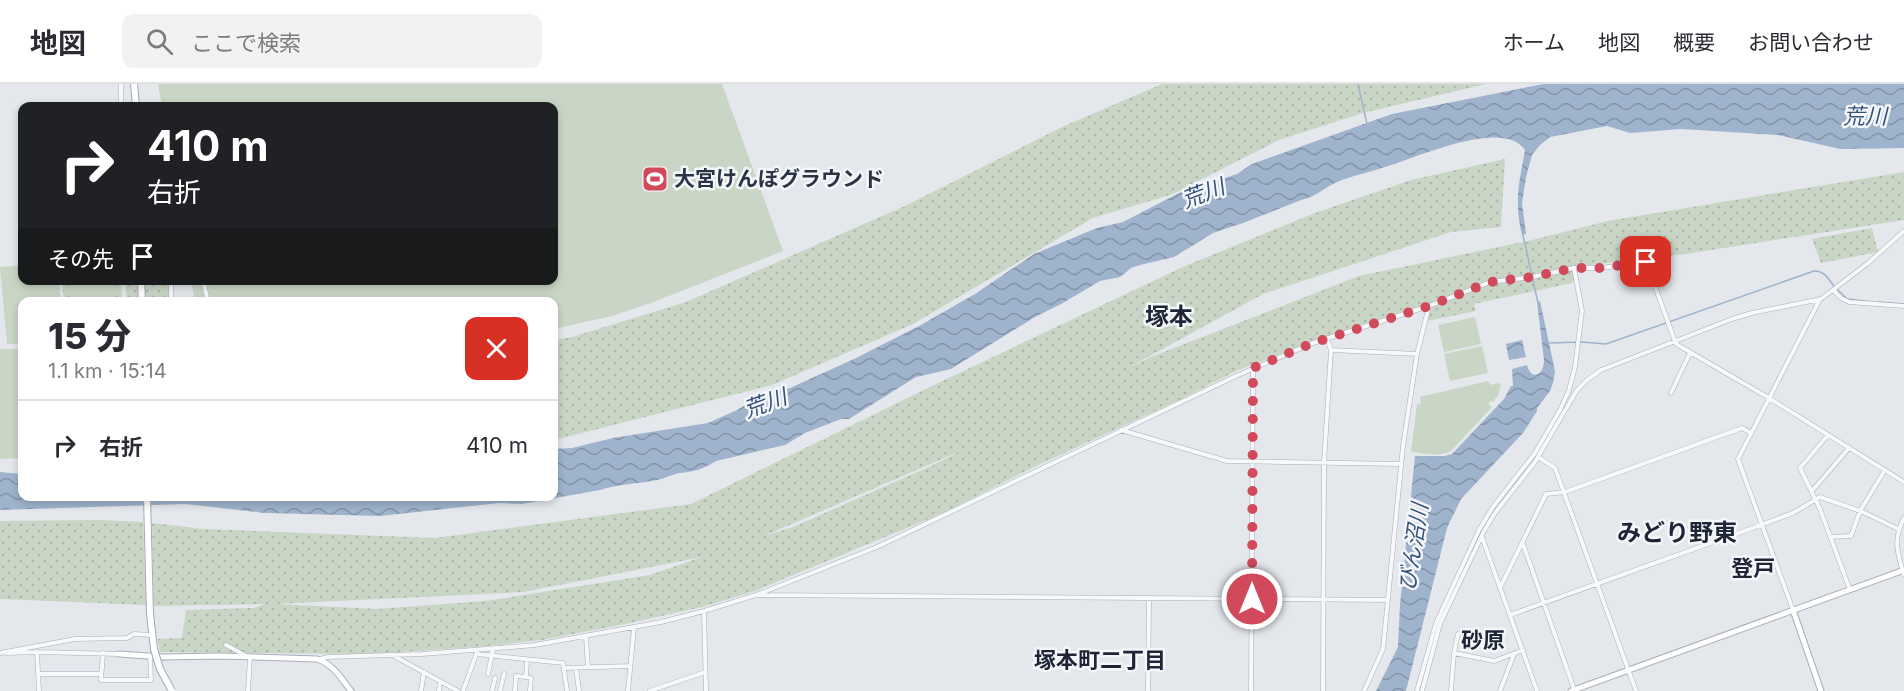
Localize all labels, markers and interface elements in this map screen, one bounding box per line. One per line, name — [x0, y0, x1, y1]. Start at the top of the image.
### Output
search box — [122, 14, 542, 68]
icon: search — [143, 25, 176, 58]
text: 地図 — [30, 26, 86, 60]
text: ここで検索 — [191, 30, 301, 56]
text: ホーム — [1503, 30, 1565, 55]
text: 地図 — [1598, 30, 1640, 55]
text: 概要 — [1673, 30, 1715, 55]
text: お問い合わせ — [1748, 30, 1874, 55]
water label: 荒川 — [1843, 103, 1889, 129]
text: 410 m — [147, 120, 269, 171]
icon: right — [48, 126, 126, 204]
sports icon: 大宮けんぽグラウンド — [640, 164, 670, 194]
place label: 大宮けんぽグラウンド — [674, 166, 884, 191]
water label: 荒川 — [1178, 172, 1230, 213]
text: 右折 — [147, 176, 201, 209]
pin — [1620, 236, 1671, 287]
icon: arrive — [126, 240, 159, 273]
icon: arrive — [1629, 245, 1662, 278]
text: その先 — [48, 246, 114, 272]
district label: 塚本 — [1145, 302, 1193, 331]
text: 15 分 — [48, 314, 131, 358]
button: close — [465, 317, 528, 380]
text: 1.1 km · 15:14 — [48, 359, 167, 383]
water label: 荒川 — [740, 383, 792, 423]
icon: right — [48, 429, 81, 462]
text: 410 m — [466, 432, 528, 458]
text: 右折 — [99, 434, 143, 460]
water label: びん沼川 — [1393, 500, 1433, 592]
district label: みどり野東 — [1617, 518, 1737, 547]
district label: 登戸 — [1731, 555, 1775, 581]
position arrow — [1220, 567, 1284, 631]
district label: 砂原 — [1461, 627, 1505, 653]
district label: 塚本町二丁目 — [1034, 647, 1166, 673]

